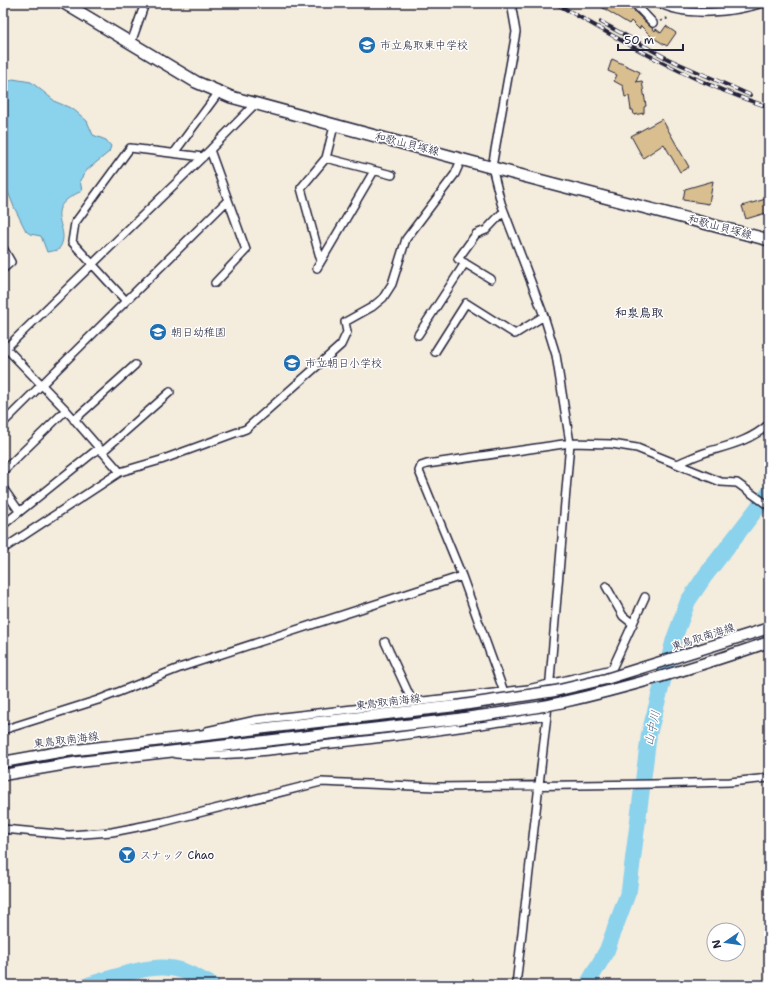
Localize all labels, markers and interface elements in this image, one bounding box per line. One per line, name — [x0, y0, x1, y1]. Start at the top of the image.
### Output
scale bar — [618, 26, 683, 52]
text: 50 m — [624, 32, 654, 48]
school or university icon: 市立鳥取東中学校 — [357, 35, 377, 55]
place label: 市立鳥取東中学校 — [380, 38, 468, 53]
street label: 和歌山貝塚線 — [373, 129, 441, 159]
street label: 和歌山貝塚線 — [686, 211, 754, 243]
district label: 和泉鳥取 — [615, 305, 664, 321]
school or university icon: 朝日幼稚園 — [148, 322, 168, 342]
place label: 朝日幼稚園 — [171, 325, 226, 340]
school or university icon: 市立朝日小学校 — [282, 353, 302, 373]
place label: 市立朝日小学校 — [305, 356, 382, 371]
street label: 東鳥取南海線 — [669, 620, 737, 654]
street label: 東鳥取南海線 — [354, 691, 422, 713]
water label: 山中川 — [640, 709, 664, 747]
street label: 東鳥取南海線 — [32, 729, 100, 751]
bar icon: スナック Chao — [117, 845, 137, 865]
place label: スナック Chao — [140, 848, 215, 863]
north arrow — [706, 922, 746, 962]
text: N — [708, 938, 725, 950]

